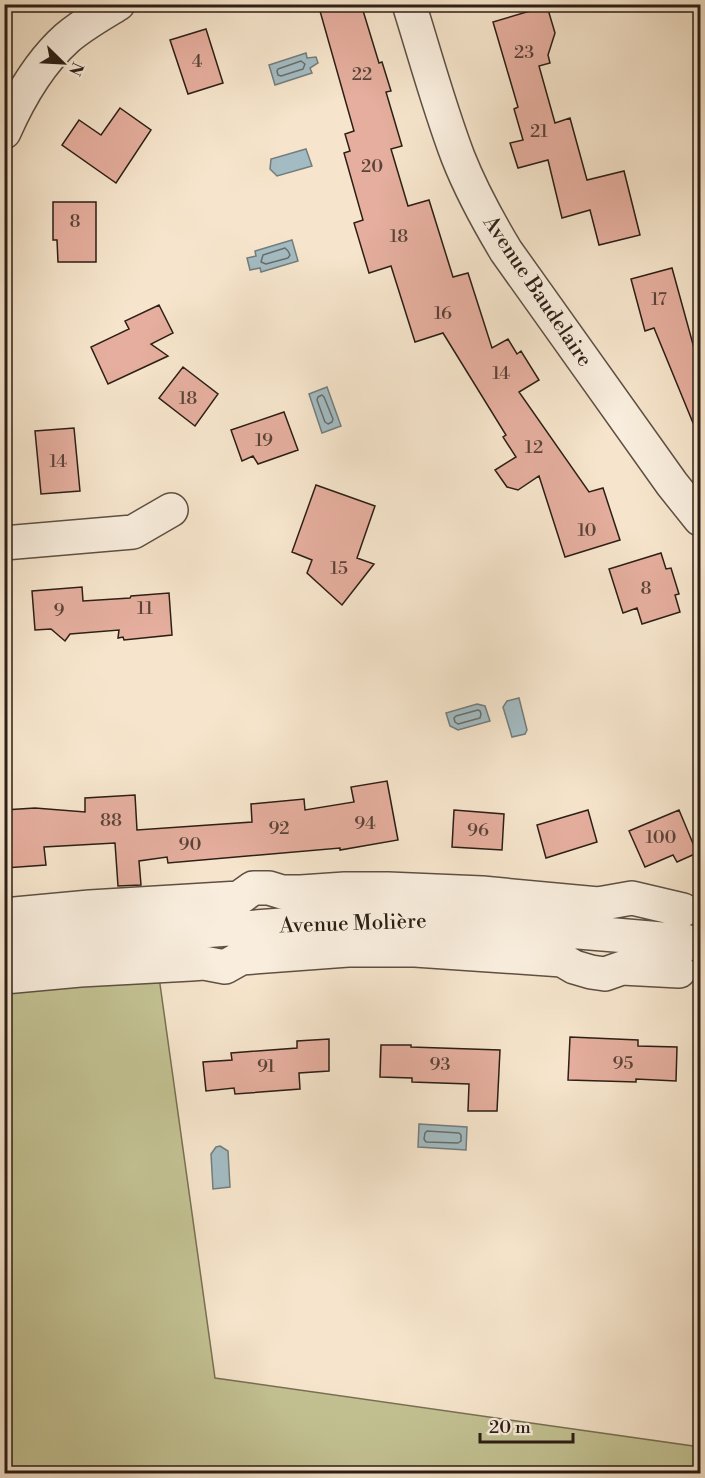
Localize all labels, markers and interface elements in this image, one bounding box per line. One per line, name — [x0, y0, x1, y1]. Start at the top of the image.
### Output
north arrow — [33, 33, 93, 93]
house number: 23 — [514, 41, 534, 64]
house number: 4 — [192, 50, 203, 73]
text: N — [64, 59, 87, 79]
house number: 22 — [352, 63, 372, 86]
house number: 21 — [530, 120, 548, 143]
house number: 20 — [361, 155, 383, 178]
house number: 8 — [69, 210, 81, 233]
street label: Avenue Baudelaire — [476, 210, 597, 372]
house number: 18 — [390, 225, 408, 248]
house number: 17 — [651, 288, 667, 311]
house number: 16 — [434, 302, 452, 325]
house number: 14 — [492, 362, 510, 385]
house number: 18 — [179, 387, 197, 410]
house number: 19 — [255, 429, 273, 452]
house number: 12 — [525, 436, 543, 459]
house number: 14 — [49, 450, 67, 473]
house number: 10 — [577, 519, 597, 542]
house number: 15 — [330, 557, 348, 580]
house number: 8 — [640, 577, 652, 600]
house number: 11 — [137, 597, 153, 620]
house number: 9 — [54, 599, 65, 622]
house number: 88 — [100, 809, 122, 832]
house number: 94 — [354, 812, 376, 835]
house number: 92 — [268, 817, 290, 840]
house number: 96 — [467, 819, 489, 842]
house number: 100 — [645, 826, 677, 849]
house number: 90 — [179, 833, 201, 856]
street label: Avenue Molière — [278, 908, 427, 940]
house number: 95 — [613, 1052, 633, 1075]
house number: 93 — [430, 1053, 450, 1076]
house number: 91 — [257, 1055, 275, 1078]
scale bar — [480, 1406, 573, 1444]
text: 20 m — [489, 1416, 531, 1439]

